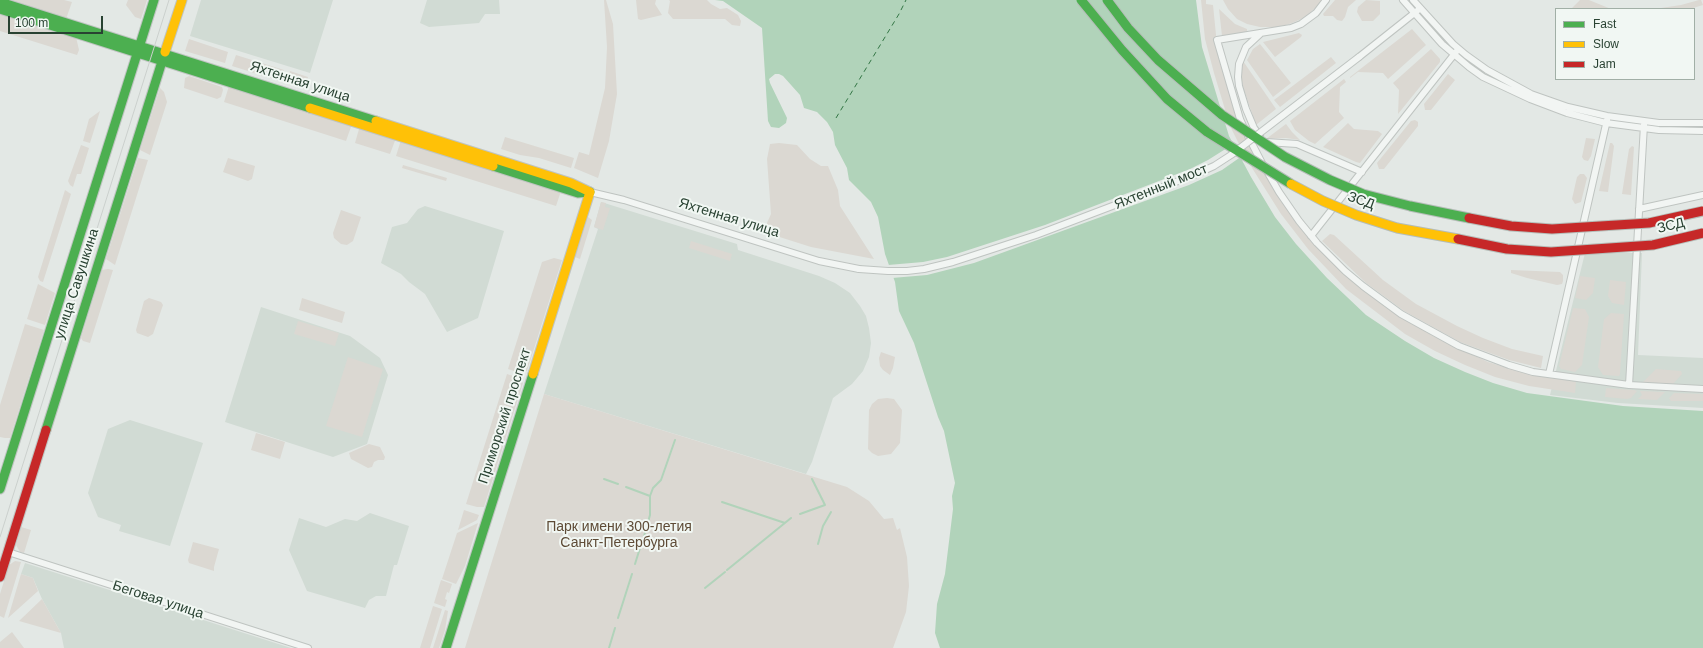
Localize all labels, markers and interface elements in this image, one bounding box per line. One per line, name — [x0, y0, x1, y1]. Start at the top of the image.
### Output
scale bar — [10, 8, 105, 34]
legend — [1555, 8, 1695, 80]
text: 100 m — [15, 16, 48, 30]
text: Fast — [1593, 17, 1616, 31]
text: Slow — [1593, 37, 1619, 51]
text: Jam — [1593, 57, 1616, 71]
street label: Яхтенная улица — [248, 58, 352, 106]
street label: Яхтенный мост — [1112, 161, 1210, 213]
street label: ЗСД — [1345, 188, 1377, 214]
street label: Яхтенная улица — [677, 195, 781, 241]
street label: ЗСД — [1656, 215, 1686, 237]
street label: улица Савушкина — [51, 227, 103, 341]
street label: Приморский проспект — [475, 346, 535, 486]
park label: Парк имени 300-летия Санкт-Петербурга — [546, 519, 692, 552]
street label: Беговая улица — [110, 577, 206, 623]

